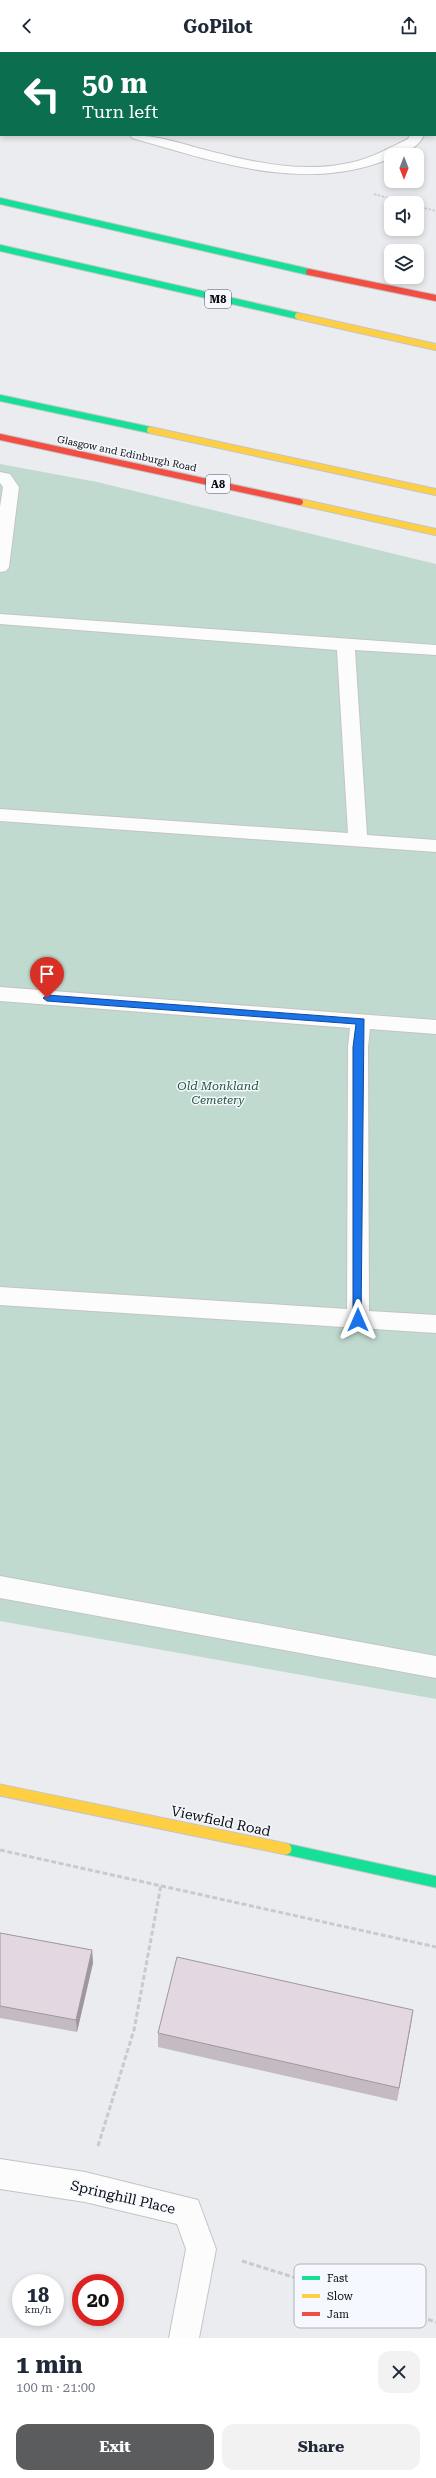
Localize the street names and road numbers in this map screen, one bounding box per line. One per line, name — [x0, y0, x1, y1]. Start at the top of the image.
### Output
road number: M8 — [205, 290, 231, 308]
street label: Glasgow and Edinburgh Road — [56, 433, 198, 474]
road number: A8 — [206, 475, 230, 493]
street label: Viewfield Road — [170, 1803, 272, 1839]
street label: Springhill Place — [69, 2177, 177, 2217]

